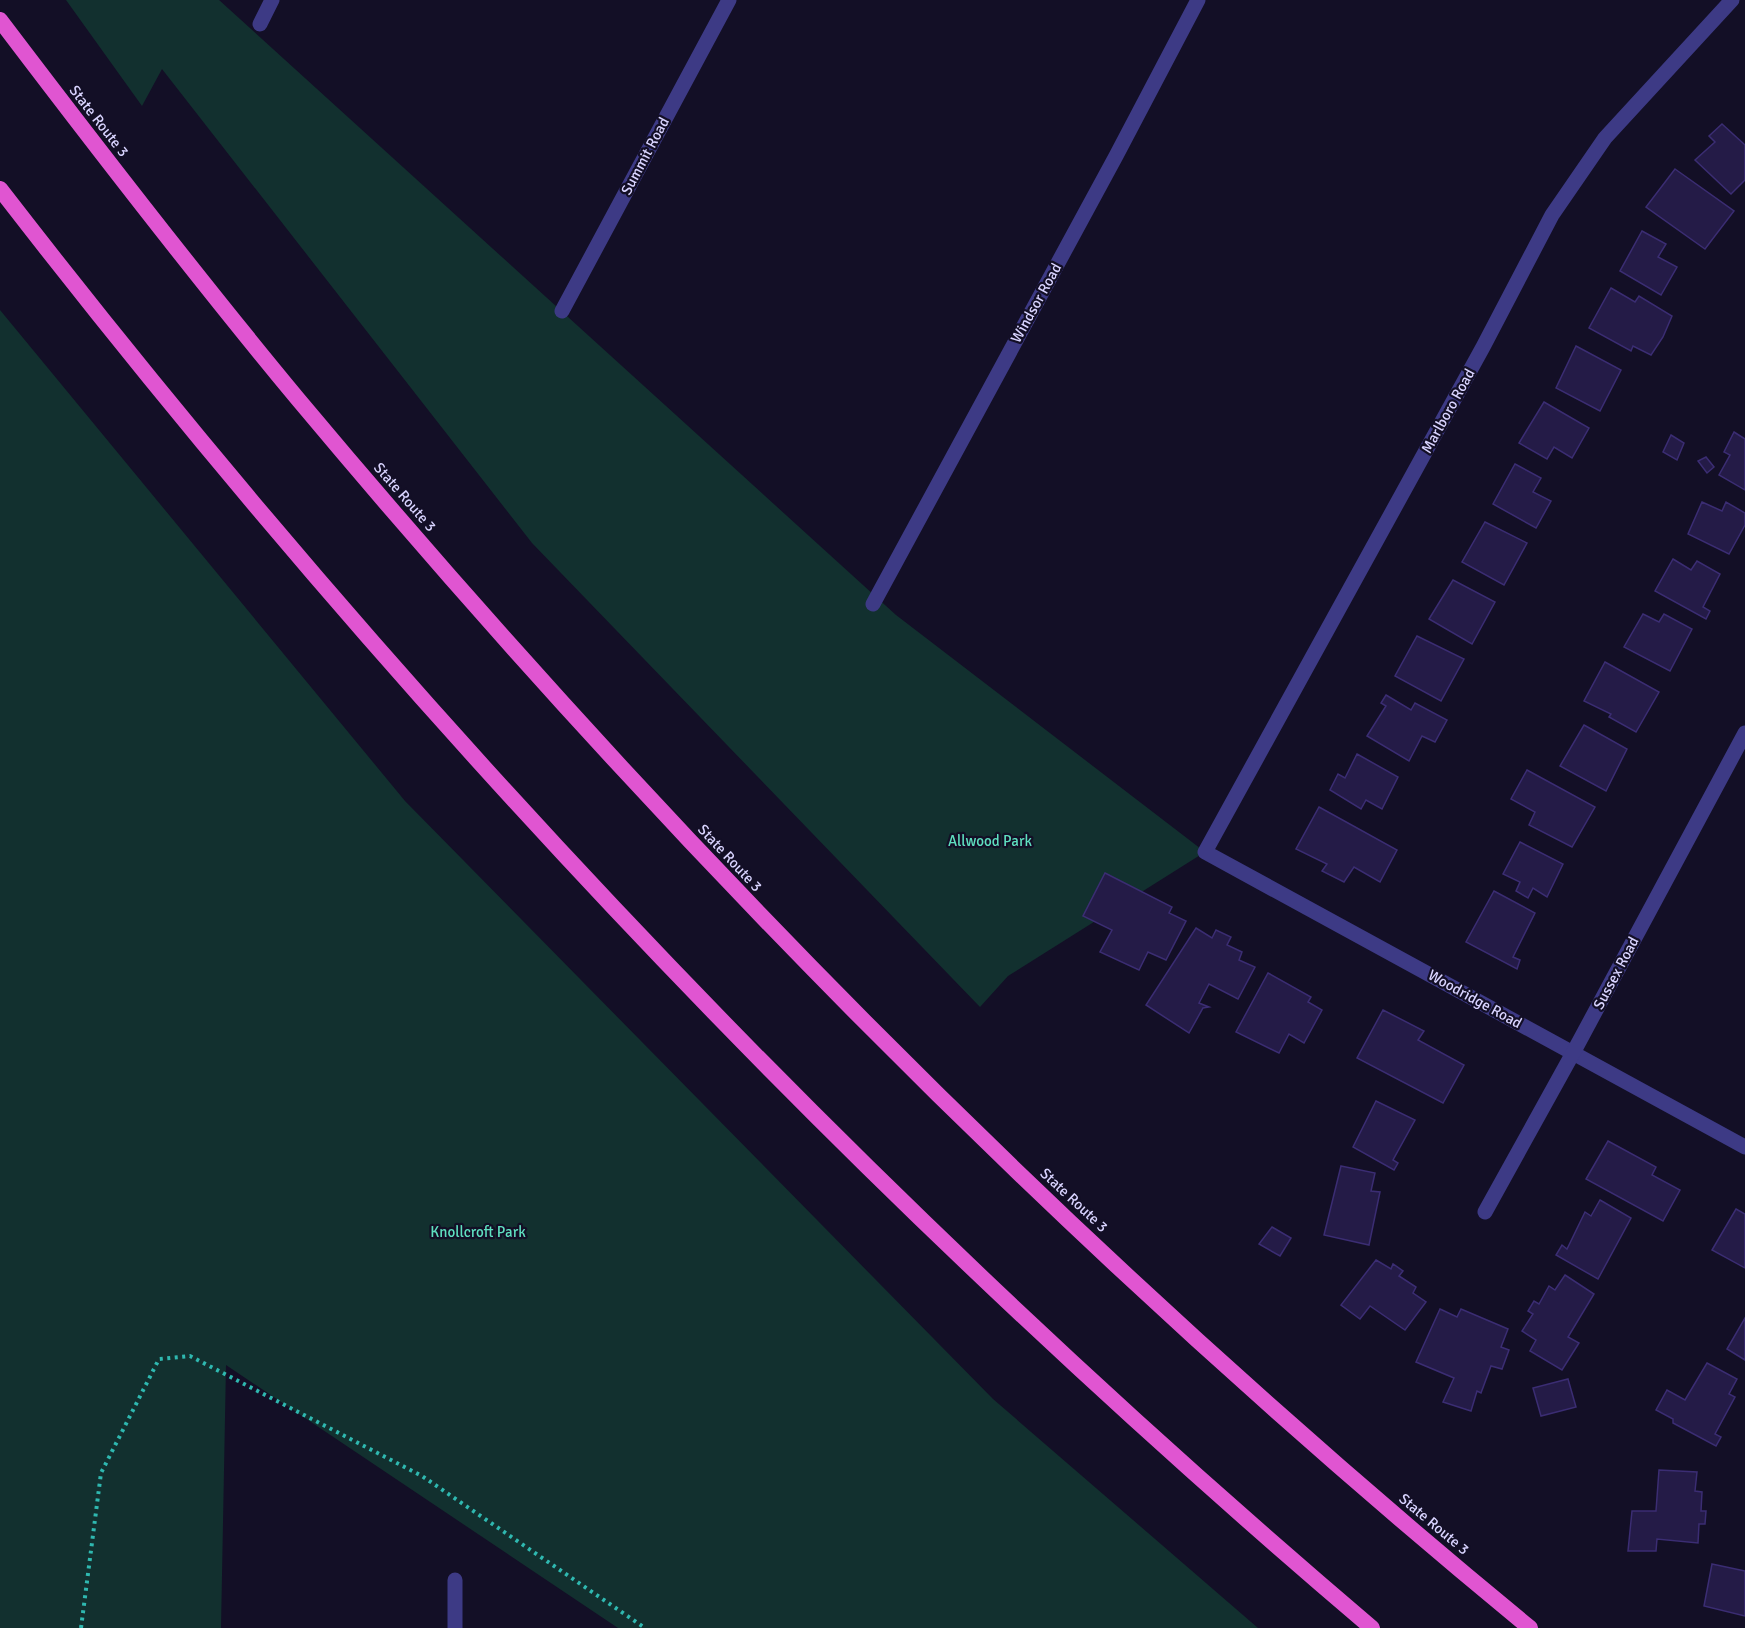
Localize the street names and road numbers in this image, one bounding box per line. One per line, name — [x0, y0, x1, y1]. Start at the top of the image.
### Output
street label: State Route 3 — [66, 82, 132, 160]
street label: Summit Road — [617, 114, 673, 198]
street label: Windsor Road — [1007, 260, 1065, 346]
street label: Marlboro Road — [1417, 366, 1479, 456]
street label: State Route 3 — [370, 459, 440, 535]
street label: State Route 3 — [694, 820, 766, 896]
street label: Sussex Road — [1589, 934, 1643, 1012]
street label: Woodridge Road — [1425, 966, 1525, 1032]
street label: State Route 3 — [1036, 1164, 1112, 1236]
street label: State Route 3 — [1395, 1490, 1473, 1558]

